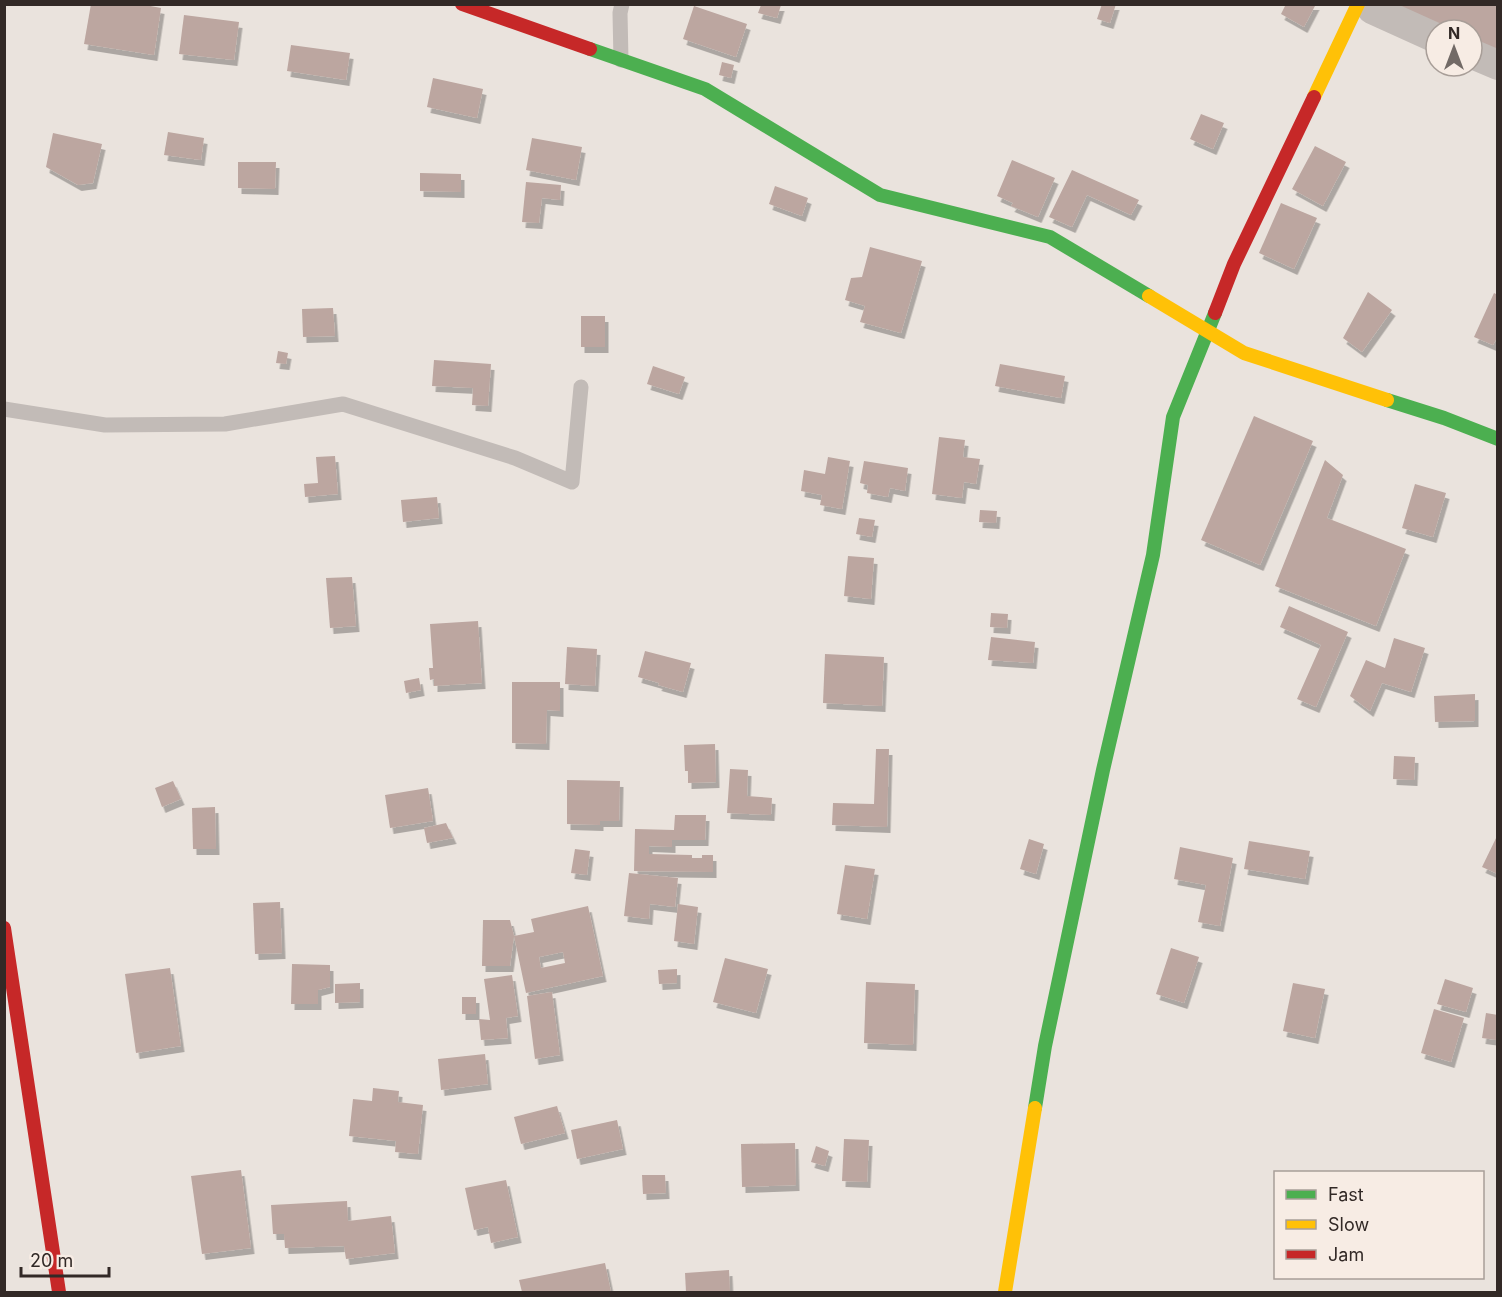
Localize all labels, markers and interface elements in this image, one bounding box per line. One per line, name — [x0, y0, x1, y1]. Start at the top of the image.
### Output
north arrow — [1424, 18, 1484, 78]
text: N — [1448, 23, 1460, 43]
legend — [1274, 1171, 1484, 1279]
text: Fast — [1328, 1184, 1364, 1205]
text: Slow — [1328, 1214, 1369, 1235]
scale bar — [21, 1240, 110, 1278]
text: Jam — [1328, 1244, 1364, 1265]
text: 20 m — [30, 1250, 73, 1271]

